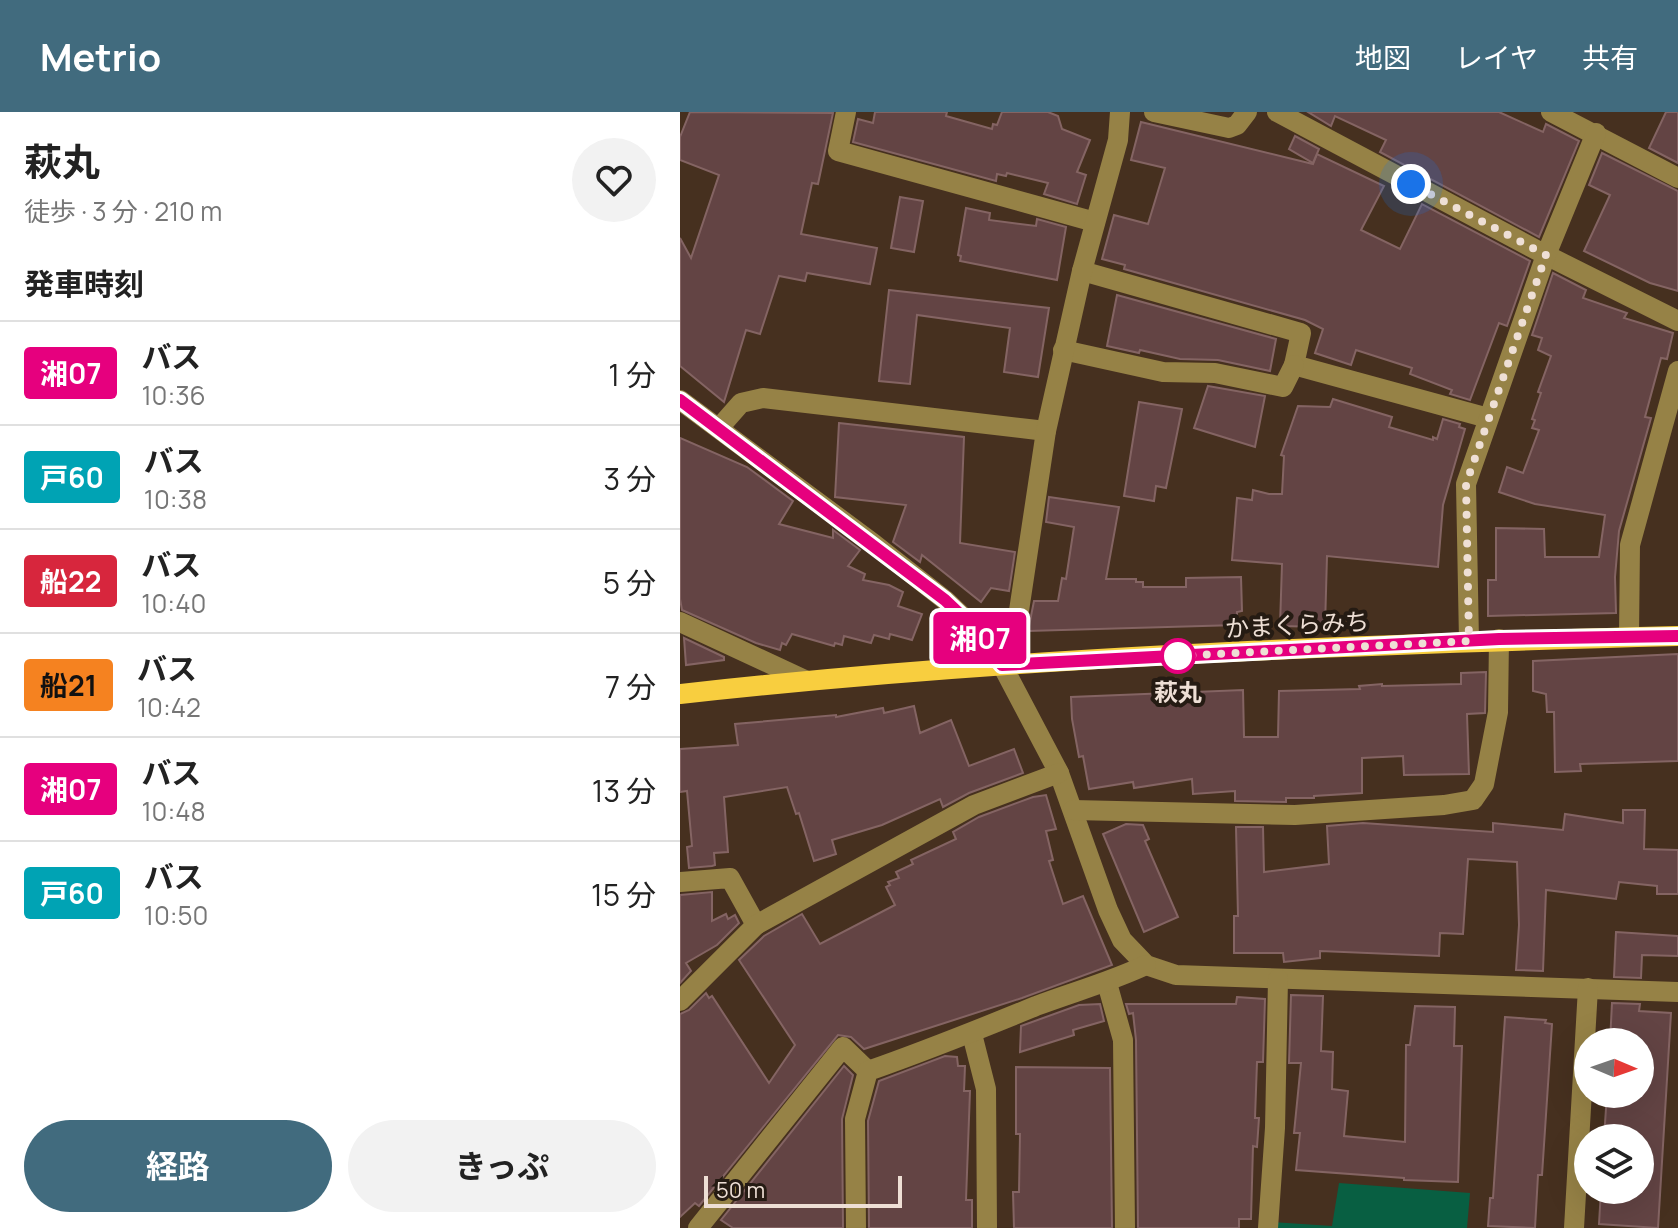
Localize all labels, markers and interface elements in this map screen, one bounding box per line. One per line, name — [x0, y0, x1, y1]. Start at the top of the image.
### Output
text: Metrio — [40, 30, 161, 82]
text: 地図 — [1355, 38, 1411, 76]
text: レイヤ — [1455, 38, 1538, 76]
text: 共有 — [1582, 38, 1638, 76]
text: 萩丸 — [24, 135, 100, 187]
button: heart — [572, 138, 656, 222]
your location — [1391, 164, 1431, 204]
text: 徒歩 · 3 分 · 210 m — [24, 193, 222, 229]
text: 発車時刻 — [24, 263, 144, 304]
text: バス — [141, 336, 201, 377]
text: 湘07 — [40, 354, 101, 392]
text: 1 分 — [608, 354, 656, 395]
text: 10:36 — [141, 377, 206, 413]
text: バス — [144, 440, 204, 481]
text: 戸60 — [40, 458, 104, 496]
text: 3 分 — [603, 458, 656, 499]
text: 10:38 — [144, 481, 207, 517]
text: バス — [141, 544, 201, 585]
text: 船22 — [40, 562, 101, 600]
text: 5 分 — [603, 562, 656, 603]
text: 10:40 — [141, 585, 206, 621]
street label: かまくらみち — [1224, 604, 1370, 644]
line badge: 湘07 — [934, 612, 1026, 664]
text: 湘07 — [949, 619, 1011, 657]
marker: 萩丸 — [1161, 639, 1195, 673]
text: バス — [137, 648, 197, 689]
text: 船21 — [40, 666, 97, 704]
text: 7 分 — [605, 666, 656, 707]
place label: 萩丸 — [1154, 675, 1202, 708]
text: 10:42 — [137, 689, 201, 725]
text: バス — [141, 752, 201, 793]
text: 湘07 — [40, 770, 101, 808]
text: 13 分 — [592, 770, 656, 811]
text: 10:48 — [141, 793, 206, 829]
text: バス — [144, 856, 204, 897]
text: 戸60 — [40, 874, 104, 912]
text: 15 分 — [591, 874, 656, 915]
text: 10:50 — [144, 897, 208, 933]
north arrow — [1574, 1028, 1654, 1108]
map controls — [1574, 1028, 1654, 1204]
button: 経路 — [24, 1120, 332, 1212]
button: きっぷ — [348, 1120, 656, 1212]
button: layers — [1574, 1124, 1654, 1204]
scale bar — [704, 1172, 902, 1208]
text: 50 m — [716, 1175, 765, 1205]

